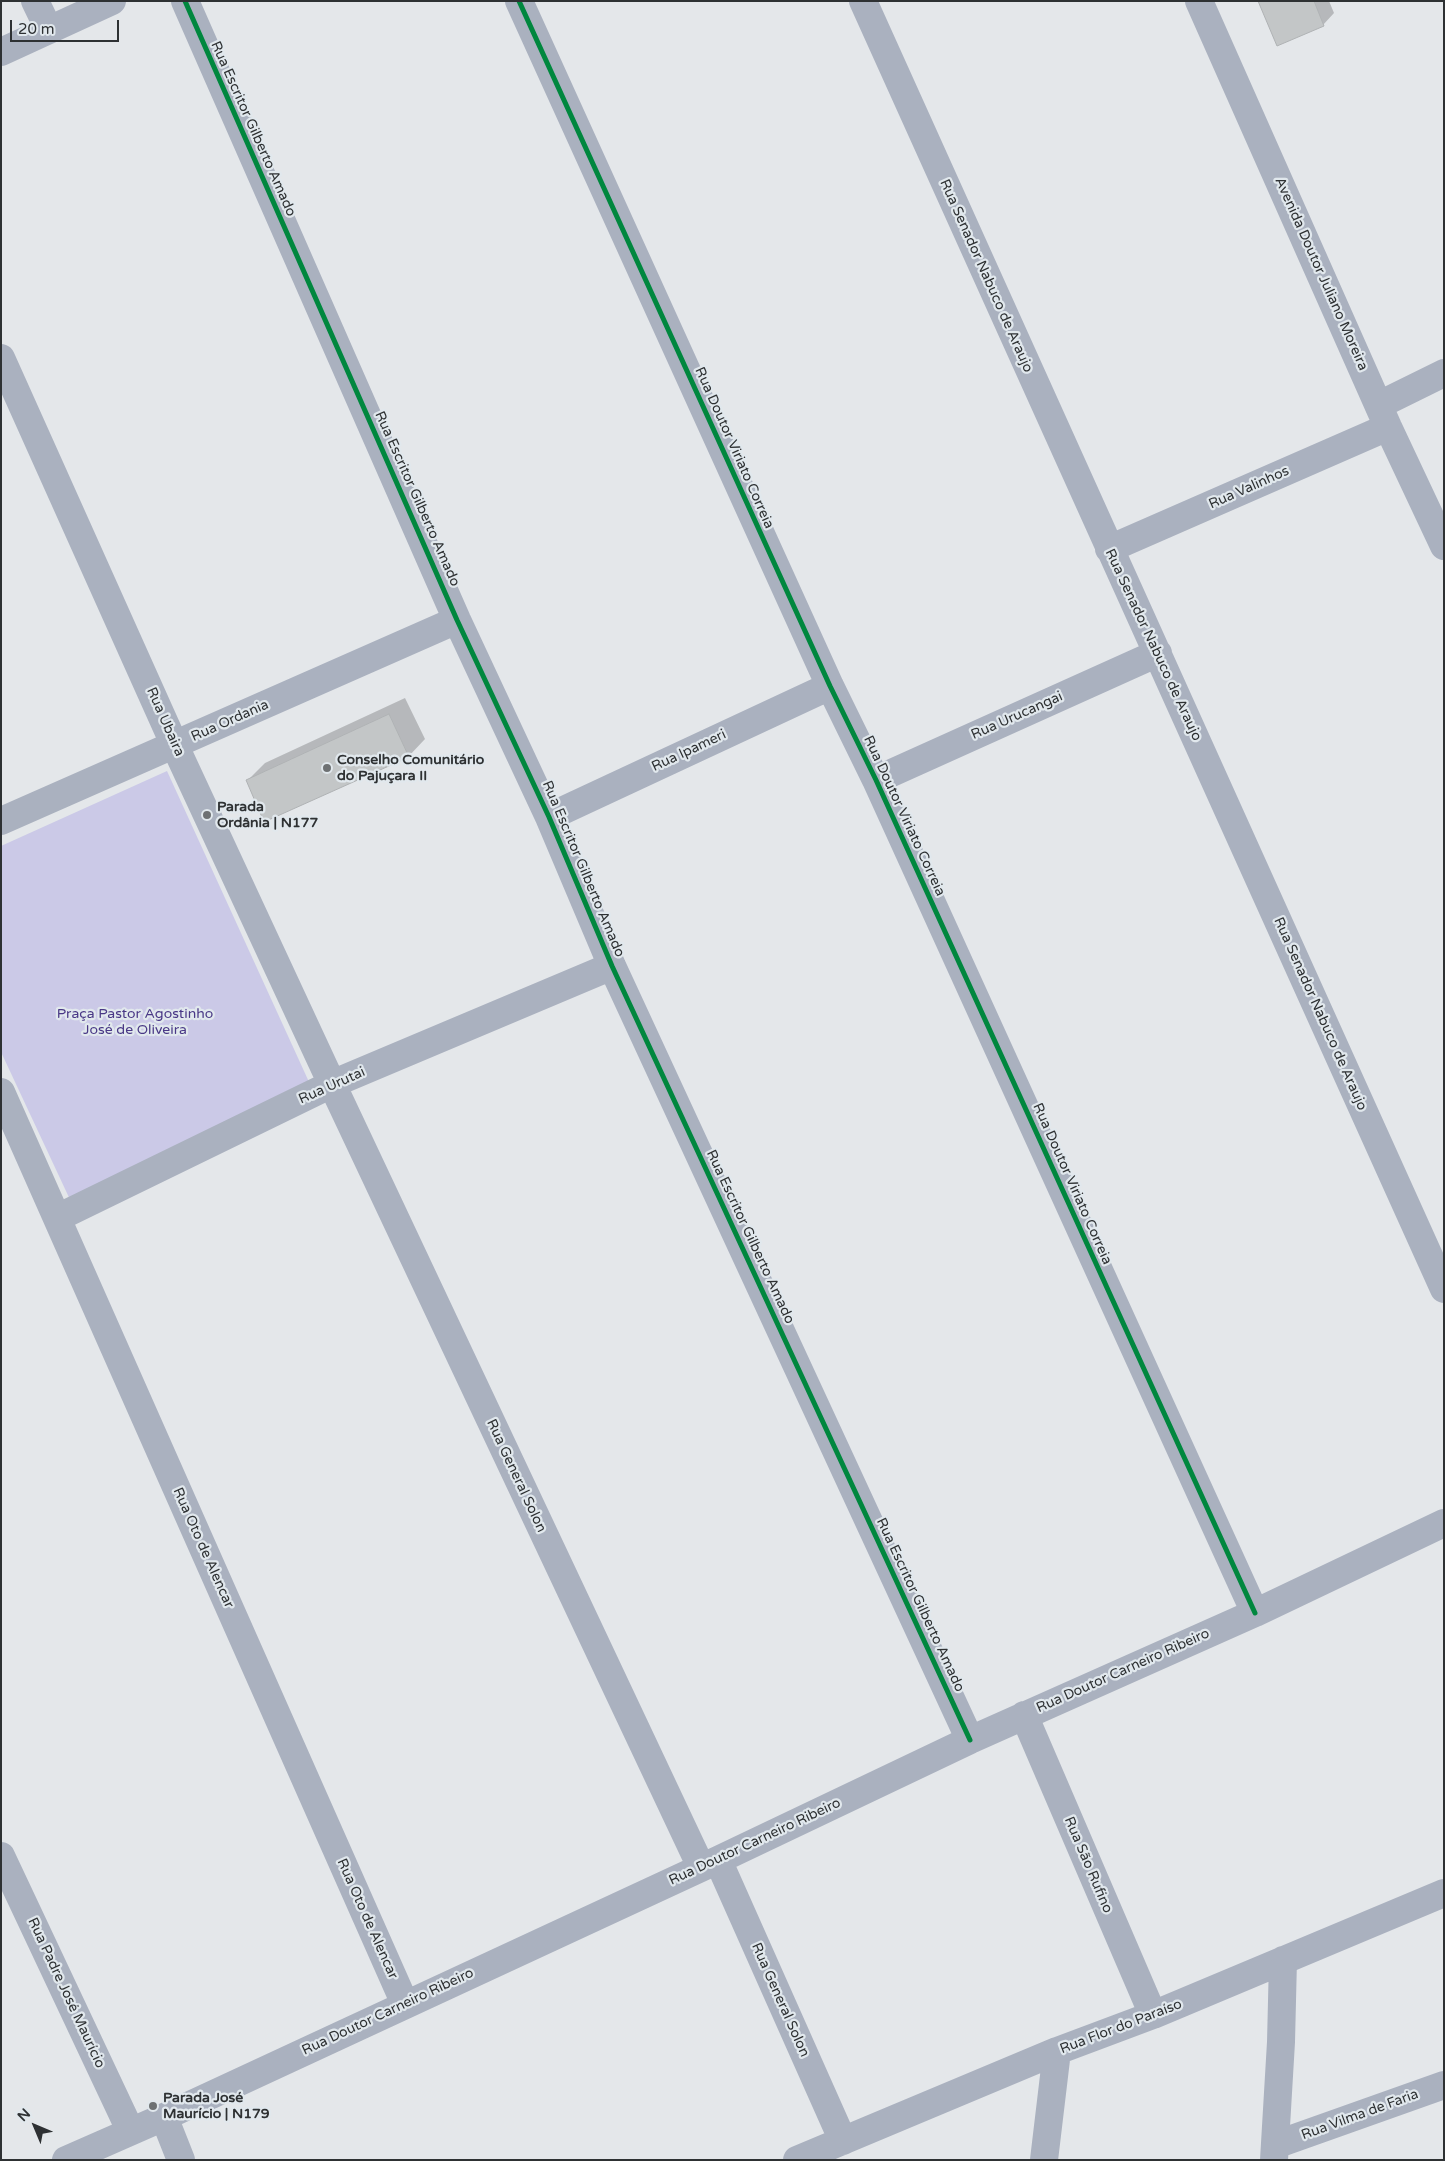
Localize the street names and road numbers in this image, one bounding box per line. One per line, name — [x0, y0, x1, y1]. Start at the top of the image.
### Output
street label: Rua Escritor Gilberto Amado — [207, 39, 299, 219]
street label: Avenida Doutor Juliano Moreira — [1271, 175, 1371, 373]
street label: Rua Senador Nabuco de Araujo — [936, 177, 1036, 375]
street label: Rua Doutor Viriato Correia — [691, 365, 777, 531]
street label: Rua Escritor Gilberto Amado — [371, 409, 463, 589]
street label: Rua Valinhos — [1206, 463, 1292, 513]
street label: Rua Senador Nabuco de Araujo — [1101, 546, 1205, 744]
street label: Rua Ubaira — [142, 685, 188, 759]
street label: Rua Urucangai — [969, 688, 1065, 744]
street label: Rua Ordania — [189, 696, 271, 746]
street label: Rua Ipameri — [649, 726, 729, 776]
street label: Rua Doutor Viriato Correia — [859, 733, 949, 899]
street label: Rua Escritor Gilberto Amado — [538, 778, 628, 960]
street label: Rua Senador Nabuco de Araujo — [1270, 915, 1370, 1113]
street label: Rua Urutai — [296, 1064, 368, 1108]
street label: Rua Doutor Viriato Correia — [1029, 1101, 1115, 1267]
street label: Rua Escritor Gilberto Amado — [702, 1147, 798, 1327]
street label: Rua General Solon — [482, 1417, 550, 1535]
street label: Rua Oto de Alencar — [169, 1485, 237, 1611]
street label: Rua Escritor Gilberto Amado — [872, 1515, 968, 1695]
street label: Rua Doutor Carneiro Ribeiro — [1034, 1625, 1212, 1717]
street label: Rua Doutor Carneiro Ribeiro — [666, 1795, 844, 1889]
street label: Rua São Rufino — [1060, 1814, 1116, 1916]
street label: Rua Oto de Alencar — [333, 1856, 401, 1982]
street label: Rua Padre José Maurício — [24, 1915, 108, 2071]
street label: Rua General Solon — [747, 1940, 813, 2060]
street label: Rua Doutor Carneiro Ribeiro — [299, 1965, 477, 2059]
street label: Rua Flor do Paraíso — [1058, 1996, 1184, 2058]
street label: Rua Vilma de Faria — [1299, 2086, 1421, 2144]

